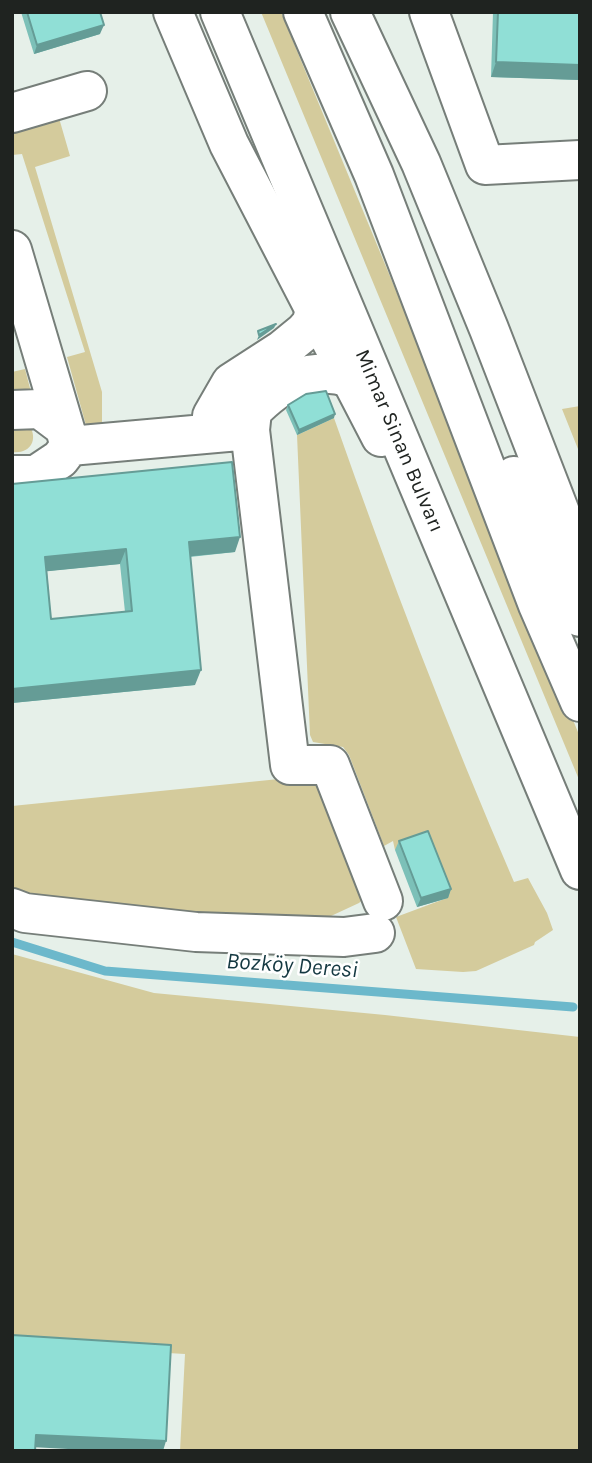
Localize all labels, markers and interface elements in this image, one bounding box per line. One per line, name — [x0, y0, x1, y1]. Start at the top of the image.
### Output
street label: Mimar Sinan Bulvarı — [349, 346, 449, 536]
water label: Bozköy Deresi — [225, 948, 359, 984]

